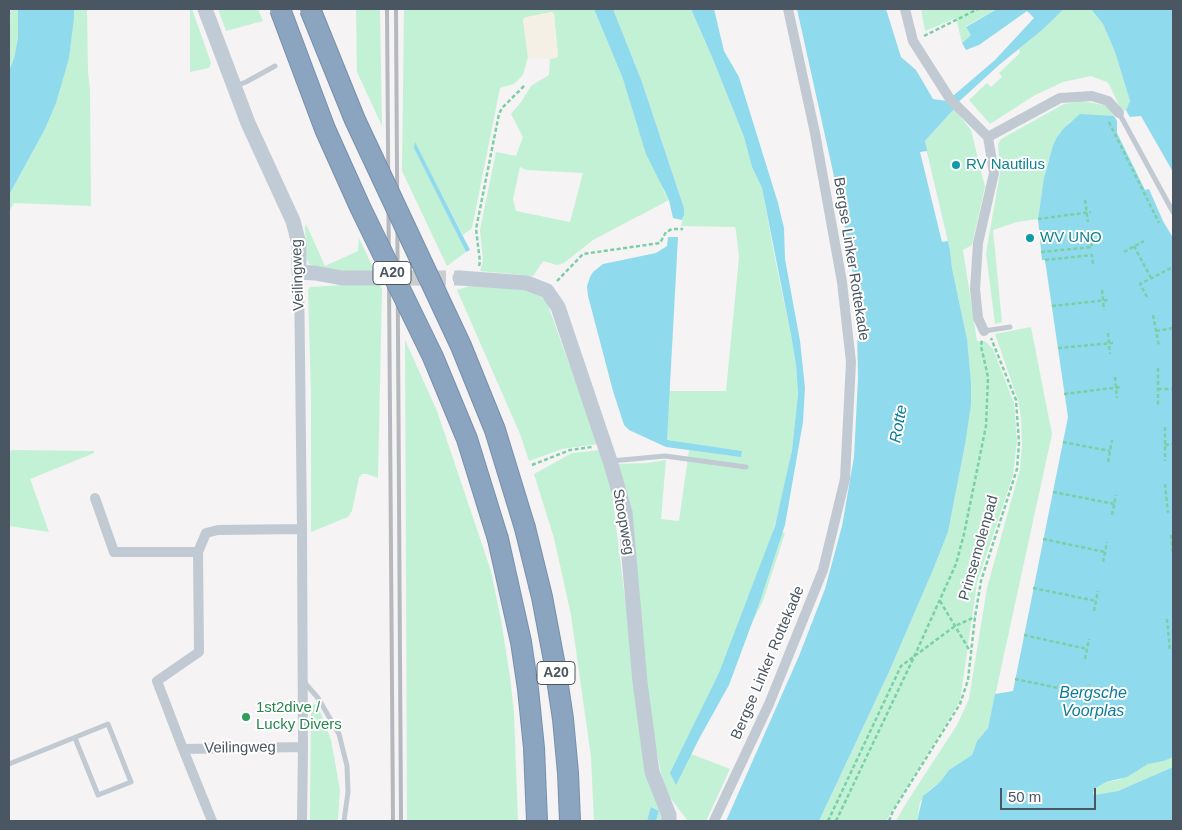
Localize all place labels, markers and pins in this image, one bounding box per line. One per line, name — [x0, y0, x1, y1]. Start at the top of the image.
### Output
place label: RV Nautilus — [966, 156, 1045, 174]
marker: RV Nautilus — [950, 159, 962, 171]
place label: WV UNO — [1040, 229, 1102, 247]
marker: WV UNO — [1024, 232, 1036, 244]
place label: 1st2dive / Lucky Divers — [256, 699, 342, 734]
marker: 1st2dive / Lucky Divers — [240, 711, 252, 723]

